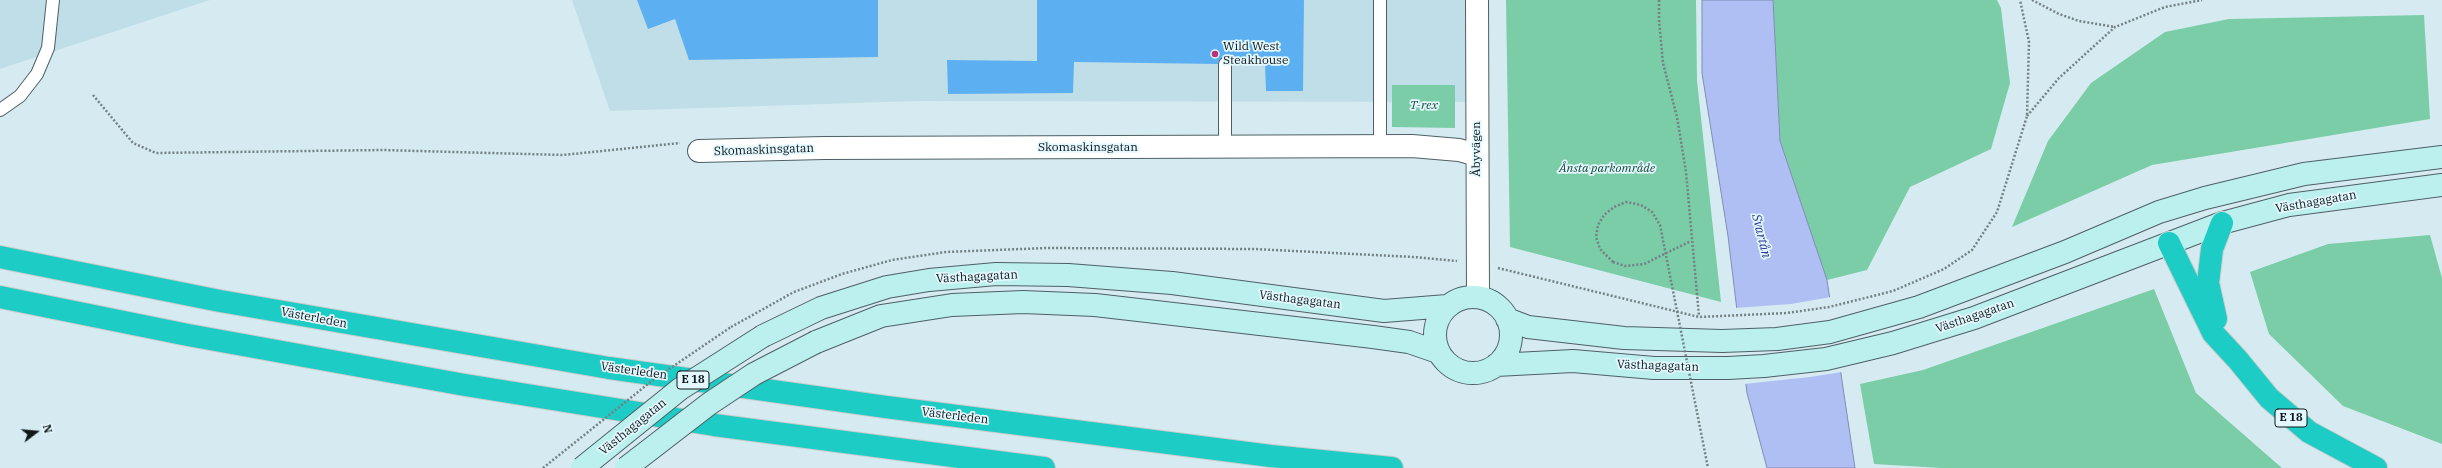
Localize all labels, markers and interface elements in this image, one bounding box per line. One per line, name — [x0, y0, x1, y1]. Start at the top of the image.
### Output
place label: Wild West Steakhouse — [1223, 40, 1288, 68]
marker: Wild West Steakhouse — [1210, 49, 1220, 59]
park label: T-rex — [1410, 99, 1438, 113]
street label: Åbyvägen — [1470, 121, 1484, 177]
street label: Skomaskinsgatan — [714, 141, 814, 159]
street label: Skomaskinsgatan — [1038, 141, 1138, 155]
park label: Ånsta parkområde — [1559, 162, 1655, 176]
street label: Västhagagatan — [2274, 188, 2358, 216]
water label: Svartån — [1748, 212, 1774, 260]
street label: Västhagagatan — [936, 268, 1018, 286]
street label: Västhagagatan — [1258, 288, 1342, 312]
street label: Västhagagatan — [1934, 296, 2016, 336]
street label: Västerleden — [280, 305, 348, 331]
street label: Västhagagatan — [1617, 357, 1699, 375]
street label: Västerleden — [600, 359, 668, 383]
road number: E 18 — [677, 371, 709, 389]
street label: Västhagagatan — [597, 396, 669, 458]
street label: Västerleden — [921, 405, 989, 427]
road number: E 18 — [2275, 409, 2307, 427]
north arrow — [16, 412, 56, 452]
text: N — [40, 423, 55, 435]

